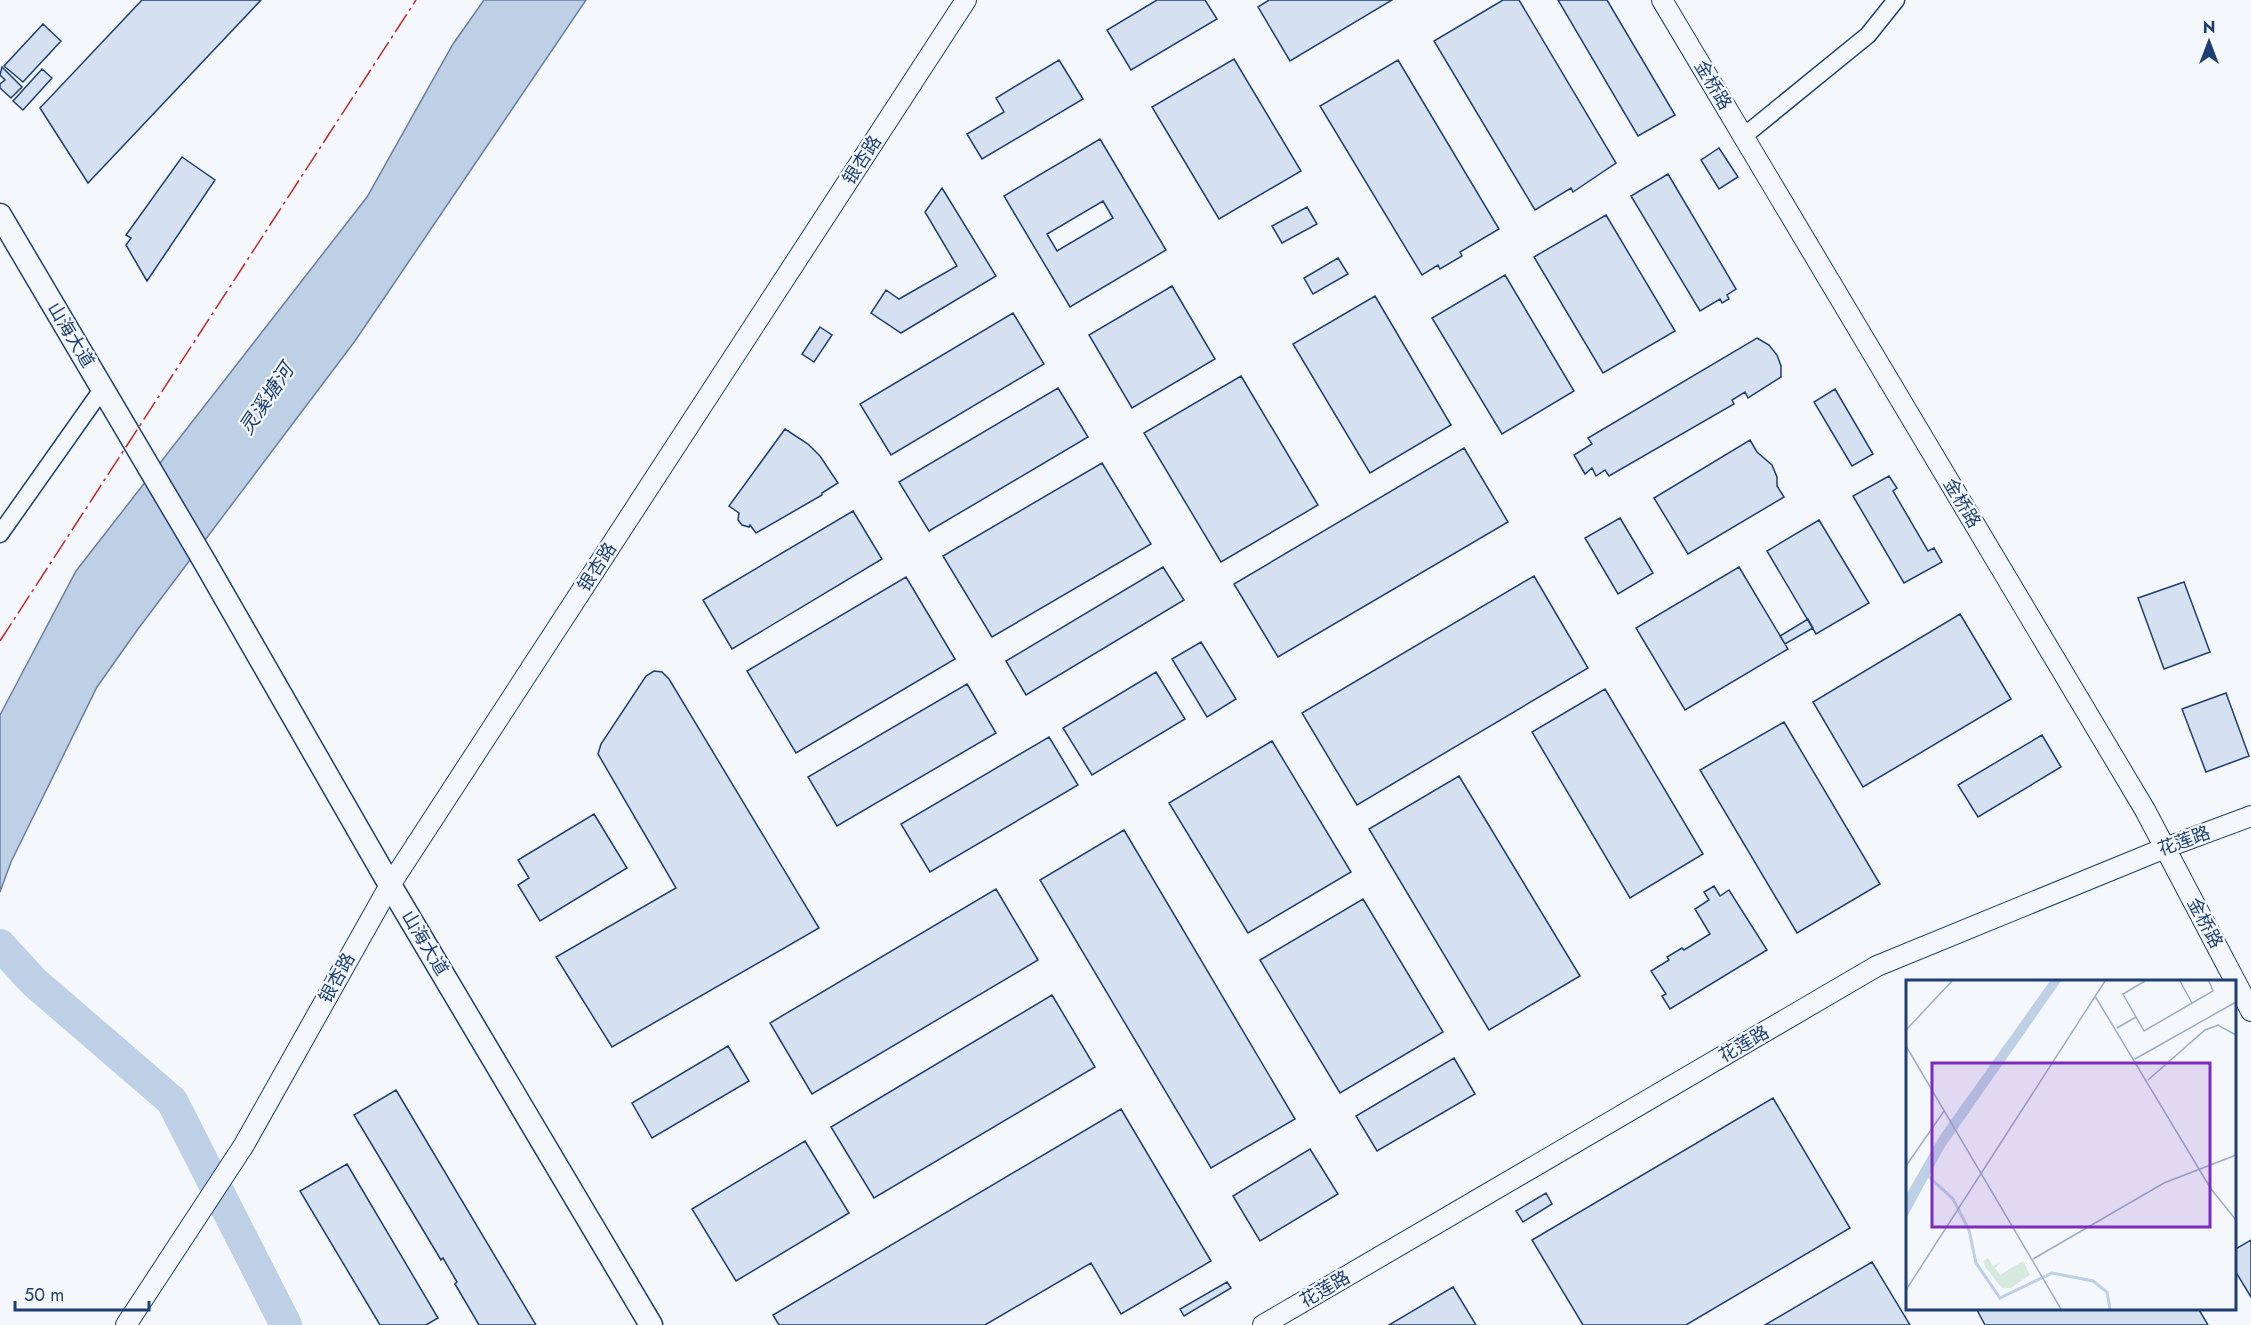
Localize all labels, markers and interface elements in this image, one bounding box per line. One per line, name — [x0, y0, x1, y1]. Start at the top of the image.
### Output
north arrow — [2179, 12, 2239, 72]
text: N — [2203, 16, 2215, 39]
street label: 金桥路 — [1688, 55, 1738, 115]
street label: 银杏路 — [836, 130, 888, 190]
street label: 山海大道 — [41, 297, 101, 373]
water label: 灵溪塘河 — [232, 355, 303, 441]
street label: 金桥路 — [1937, 473, 1987, 533]
street label: 银杏路 — [571, 537, 623, 597]
street label: 花莲路 — [2154, 820, 2214, 862]
street label: 金桥路 — [2181, 893, 2229, 953]
street label: 山海大道 — [395, 905, 455, 981]
street label: 银杏路 — [313, 948, 361, 1008]
inset map — [1906, 980, 2236, 1310]
street label: 花莲路 — [1714, 1019, 1774, 1069]
street label: 花莲路 — [1295, 1264, 1355, 1314]
scale bar — [15, 1274, 148, 1312]
text: 50 m — [24, 1282, 64, 1308]

